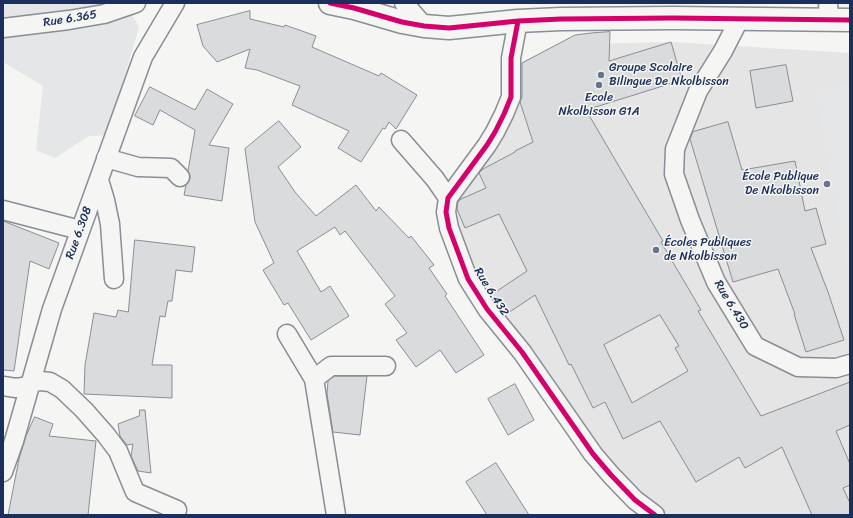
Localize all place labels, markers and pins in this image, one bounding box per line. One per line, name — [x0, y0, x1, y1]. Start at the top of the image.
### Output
place label: Groupe Scolaire Bilingue De Nkolbisson — [609, 61, 729, 89]
marker: Groupe Scolaire Bilingue De Nkolbisson — [596, 70, 606, 80]
marker: Ecole Nkolbisson G1A — [594, 80, 604, 90]
place label: Ecole Nkolbisson G1A — [558, 91, 640, 119]
place label: École Publique De Nkolbisson — [742, 170, 819, 198]
marker: École Publique De Nkolbisson — [822, 179, 832, 189]
place label: Écoles Publiques de Nkolbisson — [664, 236, 751, 264]
marker: Écoles Publiques de Nkolbisson — [651, 245, 661, 255]

